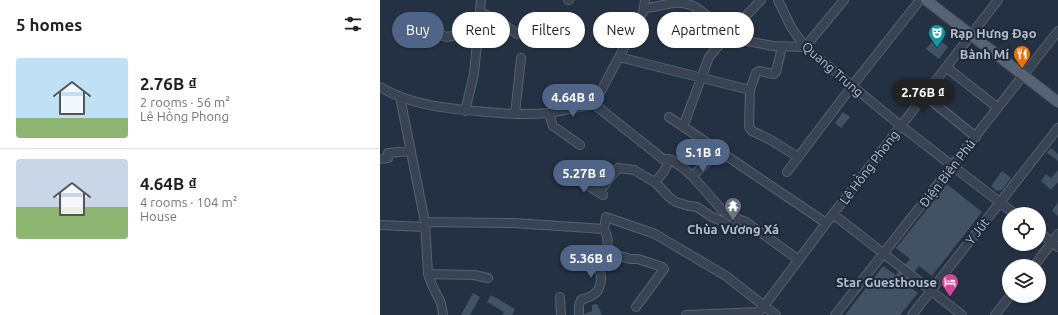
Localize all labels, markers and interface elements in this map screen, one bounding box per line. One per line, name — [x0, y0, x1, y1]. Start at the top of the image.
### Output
chip: Buy — [392, 12, 444, 48]
chip: Rent — [452, 12, 510, 48]
chip: Filters — [518, 12, 585, 48]
chip: New — [593, 12, 649, 48]
chip: Apartment — [657, 12, 754, 48]
icon: filters — [342, 13, 364, 35]
text: 5 homes — [16, 15, 82, 34]
theatre icon: Rạp Hưng Đạo — [927, 23, 947, 48]
place label: Rạp Hưng Đạo — [950, 26, 1037, 40]
street label: Quang Trung — [799, 39, 866, 100]
restaurant icon: Bành Mí — [1012, 44, 1032, 69]
place label: Bành Mí — [960, 47, 1009, 61]
icon: home — [48, 74, 96, 122]
text: 2.76B ₫ — [140, 74, 197, 93]
pin: 2.76B ₫ — [886, 79, 960, 113]
pin: 4.64B ₫ — [536, 84, 610, 118]
text: 2.76B ₫ — [901, 85, 945, 99]
text: 4.64B ₫ — [551, 90, 595, 104]
text: 2 rooms · 56 m² — [140, 95, 230, 109]
text: Lê Hồng Phong — [140, 109, 229, 123]
street label: Lê Hồng Phong — [835, 126, 901, 207]
street label: Điện Biên Phủ — [916, 137, 978, 210]
pin: 5.1B ₫ — [670, 139, 736, 173]
text: 5.1B ₫ — [685, 145, 721, 159]
pin: 5.27B ₫ — [547, 160, 621, 194]
text: 5.27B ₫ — [562, 166, 606, 180]
text: 4.64B ₫ — [140, 174, 197, 193]
icon: home — [48, 175, 96, 223]
text: 4 rooms · 104 m² — [140, 195, 237, 209]
temple icon: Chùa Vương Xá — [723, 196, 743, 221]
map controls — [1002, 207, 1046, 303]
button: locate — [1002, 207, 1046, 251]
text: House — [140, 209, 177, 223]
street label: Y Jút — [962, 215, 992, 247]
place label: Chùa Vương Xá — [687, 222, 779, 236]
pin: 5.36B ₫ — [554, 245, 628, 279]
text: 5.36B ₫ — [569, 251, 613, 265]
button: layers — [1002, 259, 1046, 303]
hotel icon: Star Guesthouse — [940, 272, 960, 297]
place label: Star Guesthouse — [836, 275, 937, 289]

